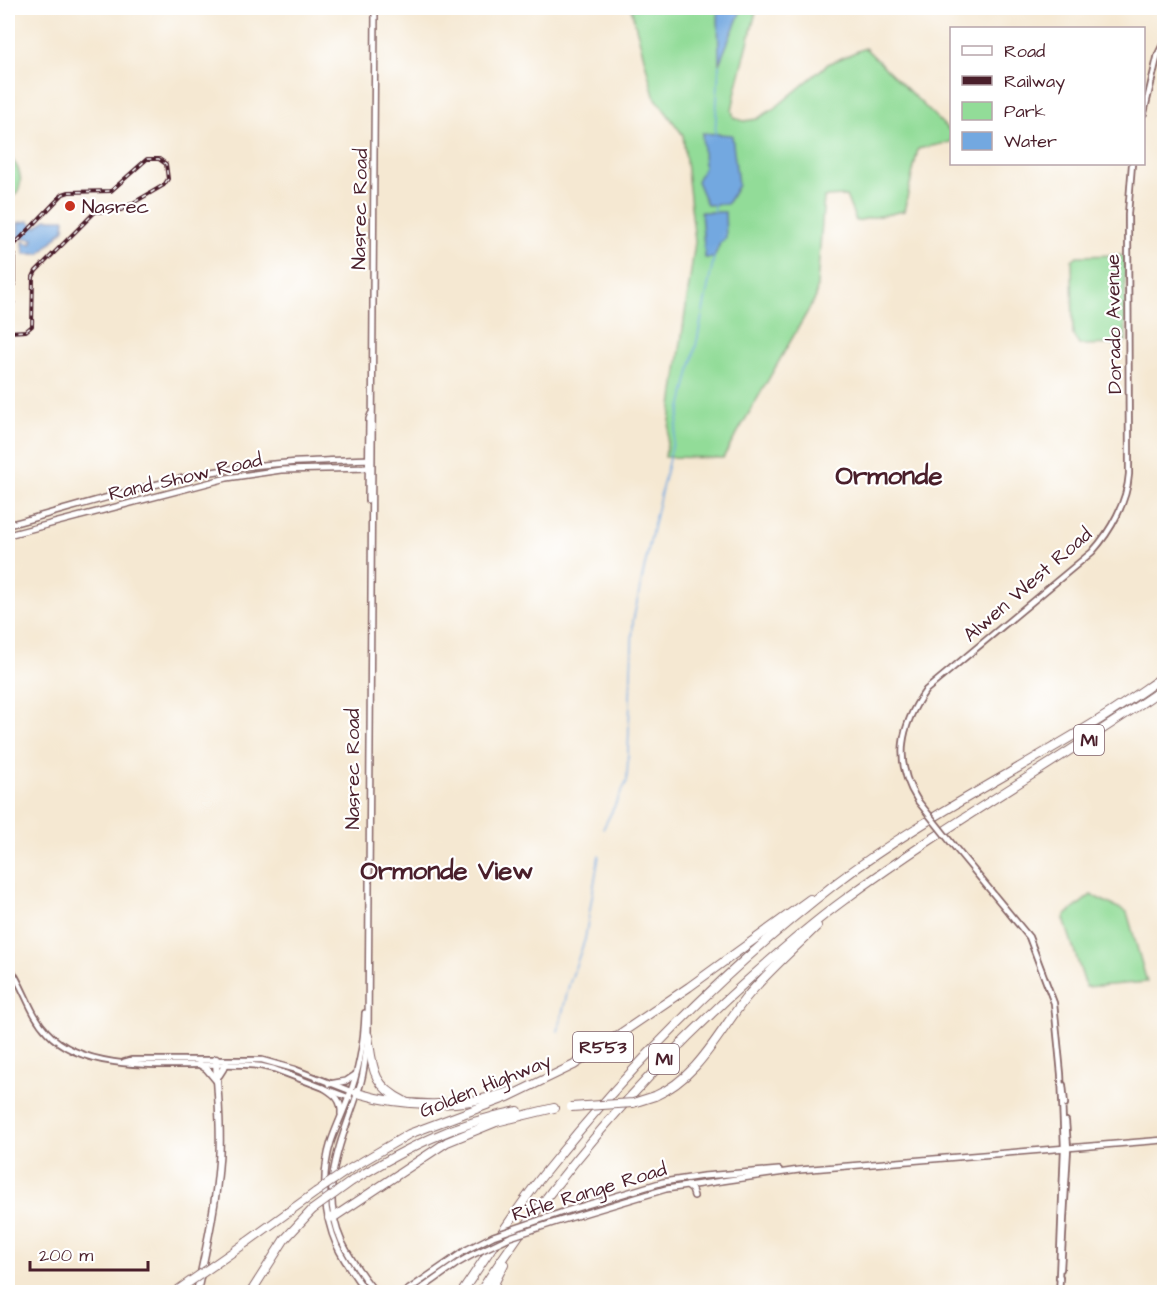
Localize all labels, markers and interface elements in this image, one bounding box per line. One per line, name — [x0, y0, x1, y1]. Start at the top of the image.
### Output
legend — [950, 27, 1145, 165]
text: Road — [1004, 39, 1045, 64]
text: Railway — [1004, 69, 1065, 95]
text: Park — [1004, 99, 1046, 124]
text: Water — [1004, 129, 1057, 154]
street label: Nasrec Road — [345, 148, 375, 270]
place label: Nasrec — [82, 193, 150, 221]
marker: Nasrec — [63, 199, 77, 213]
street label: Dorado Avenue — [1099, 254, 1129, 394]
street label: Rand Show Road — [106, 446, 265, 508]
district label: Ormonde — [835, 458, 943, 494]
street label: Alwen West Road — [957, 521, 1098, 649]
street label: Nasrec Road — [339, 708, 367, 830]
road number: M1 — [1074, 725, 1104, 755]
district label: Ormonde View — [361, 853, 533, 889]
road number: R553 — [573, 1032, 633, 1062]
road number: M1 — [649, 1044, 679, 1074]
street label: Golden Highway — [415, 1047, 556, 1126]
street label: Rifle Range Road — [508, 1155, 670, 1230]
scale bar — [30, 1234, 148, 1272]
text: 200 m — [39, 1243, 93, 1268]

